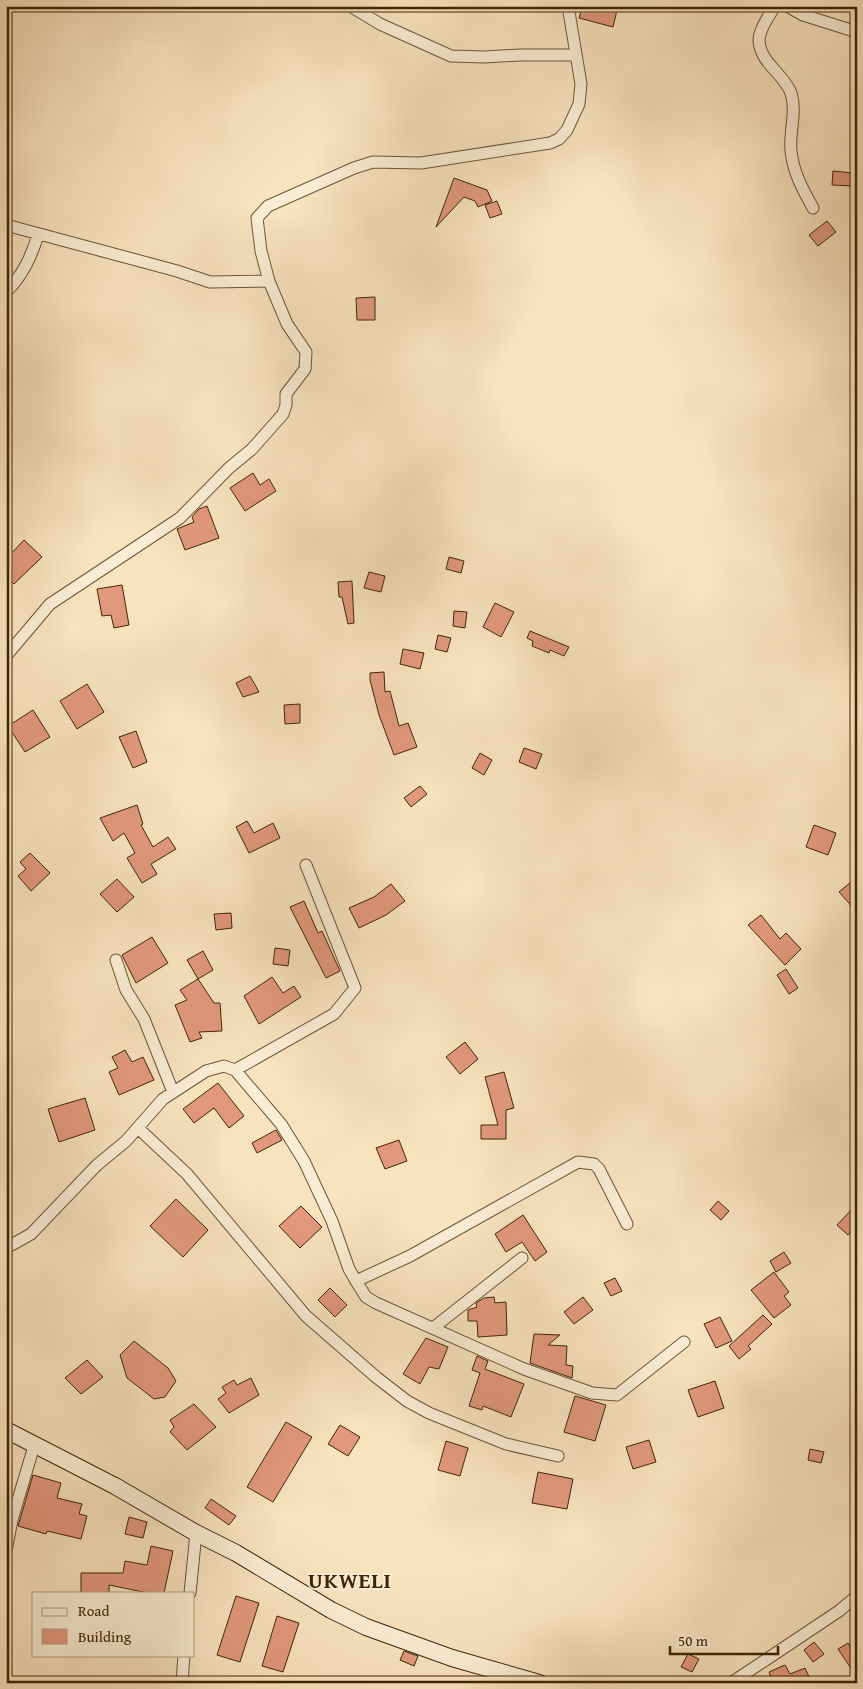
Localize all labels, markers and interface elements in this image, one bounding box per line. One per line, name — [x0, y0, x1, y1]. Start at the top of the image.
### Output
district label: UKWELI — [308, 1564, 392, 1596]
legend — [32, 1592, 195, 1656]
text: Road — [78, 1600, 109, 1621]
scale bar — [670, 1624, 778, 1656]
text: Building — [78, 1626, 132, 1647]
text: 50 m — [678, 1630, 709, 1651]

